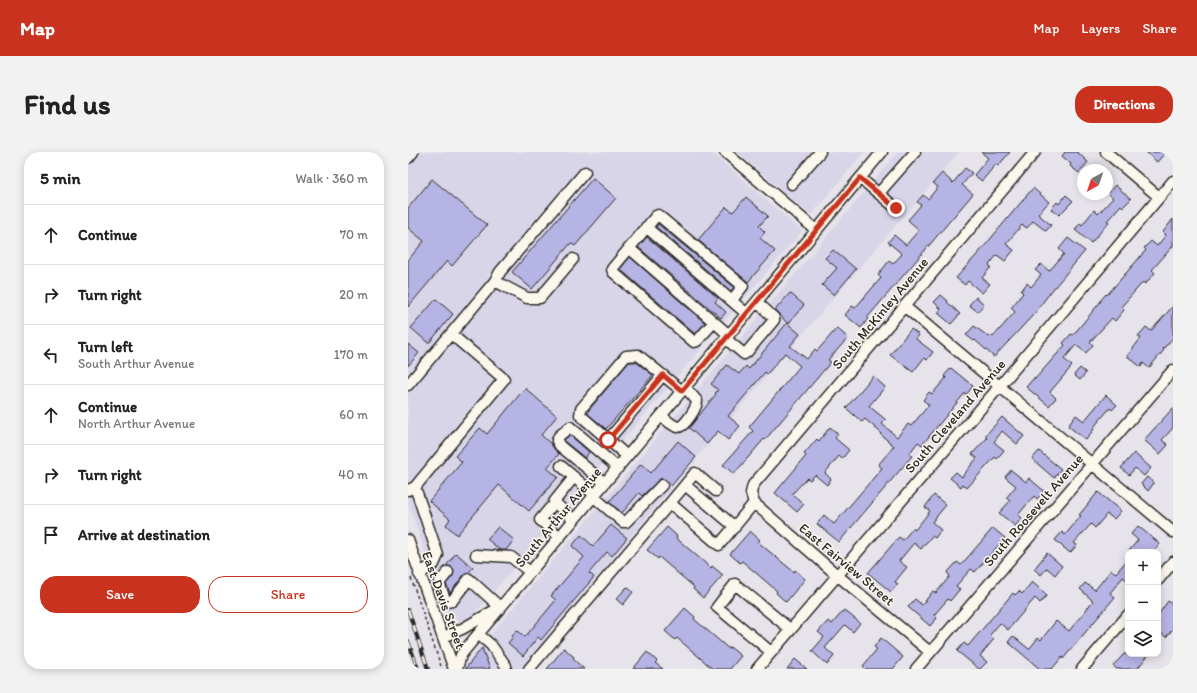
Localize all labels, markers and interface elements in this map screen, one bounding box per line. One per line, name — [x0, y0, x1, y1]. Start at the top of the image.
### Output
text: Map — [20, 17, 55, 40]
text: Map — [1034, 20, 1059, 37]
text: Layers — [1081, 20, 1120, 37]
text: Share — [1142, 20, 1177, 37]
button: Directions — [1075, 86, 1173, 123]
text: Find us — [24, 87, 111, 121]
north arrow — [1077, 164, 1113, 200]
text: 5 min — [40, 168, 80, 188]
text: Walk · 360 m — [295, 171, 368, 186]
route end — [887, 199, 905, 217]
icon: ahead — [40, 224, 62, 246]
text: Continue — [78, 226, 137, 244]
text: 70 m — [340, 227, 368, 242]
street label: South McKinley Avenue — [829, 254, 932, 373]
icon: right — [40, 284, 62, 306]
text: Turn right — [78, 286, 142, 304]
text: 20 m — [339, 287, 368, 302]
text: Turn left — [78, 338, 133, 356]
icon: left — [40, 344, 62, 366]
text: 170 m — [334, 347, 368, 362]
text: South Arthur Avenue — [78, 356, 195, 371]
street label: South Cleveland Avenue — [901, 356, 1010, 477]
text: Continue — [78, 398, 137, 416]
icon: ahead — [40, 404, 62, 426]
text: 60 m — [339, 407, 368, 422]
text: North Arthur Avenue — [78, 416, 195, 431]
route start — [599, 431, 617, 449]
street label: South Roosevelt Avenue — [980, 450, 1087, 570]
icon: right — [40, 464, 62, 486]
street label: South Arthur Avenue — [512, 464, 605, 571]
text: Turn right — [78, 466, 142, 484]
text: 40 m — [338, 467, 368, 482]
street label: East Fairview Street — [795, 519, 898, 609]
icon: arrive — [40, 524, 62, 546]
text: Arrive at destination — [78, 526, 210, 544]
street label: East Davis Street — [418, 549, 469, 651]
map controls — [1125, 549, 1161, 657]
button: + — [1125, 549, 1161, 585]
button: Save — [40, 576, 200, 613]
button: Share — [208, 576, 368, 613]
button: − — [1125, 585, 1161, 621]
button: layers — [1125, 621, 1161, 657]

